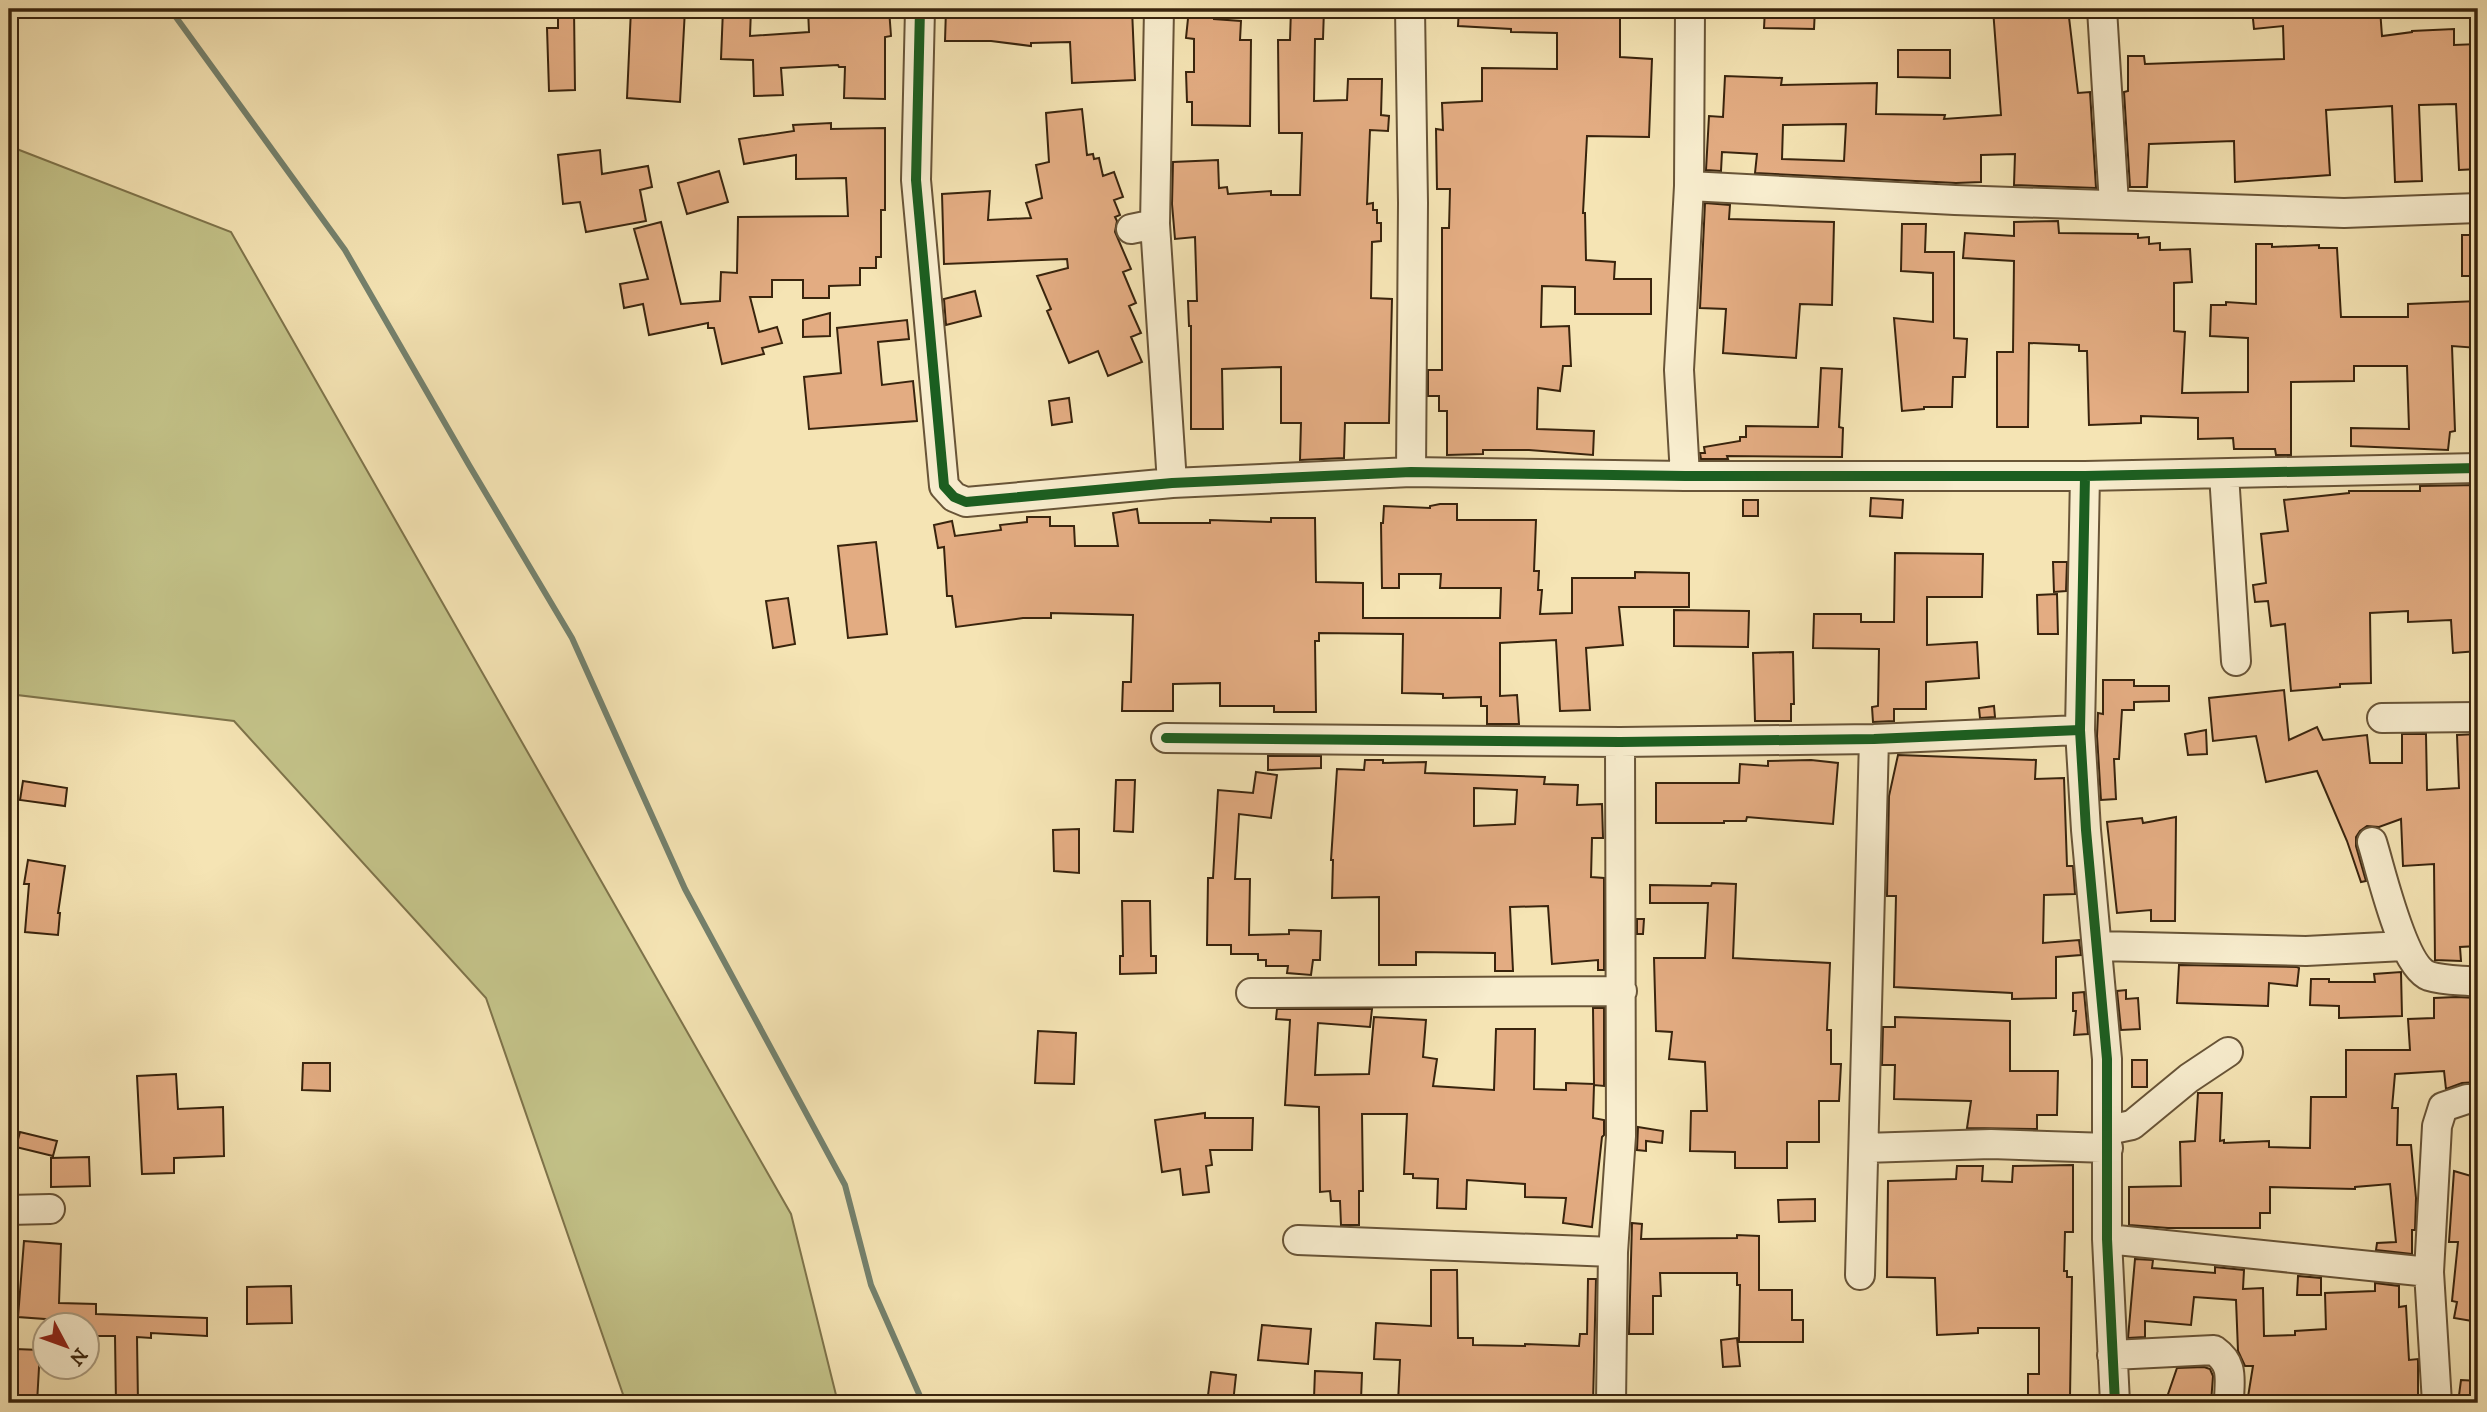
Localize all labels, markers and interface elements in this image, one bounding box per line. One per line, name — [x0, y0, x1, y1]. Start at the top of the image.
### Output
north arrow — [32, 1310, 102, 1380]
text: N — [64, 1343, 91, 1370]

